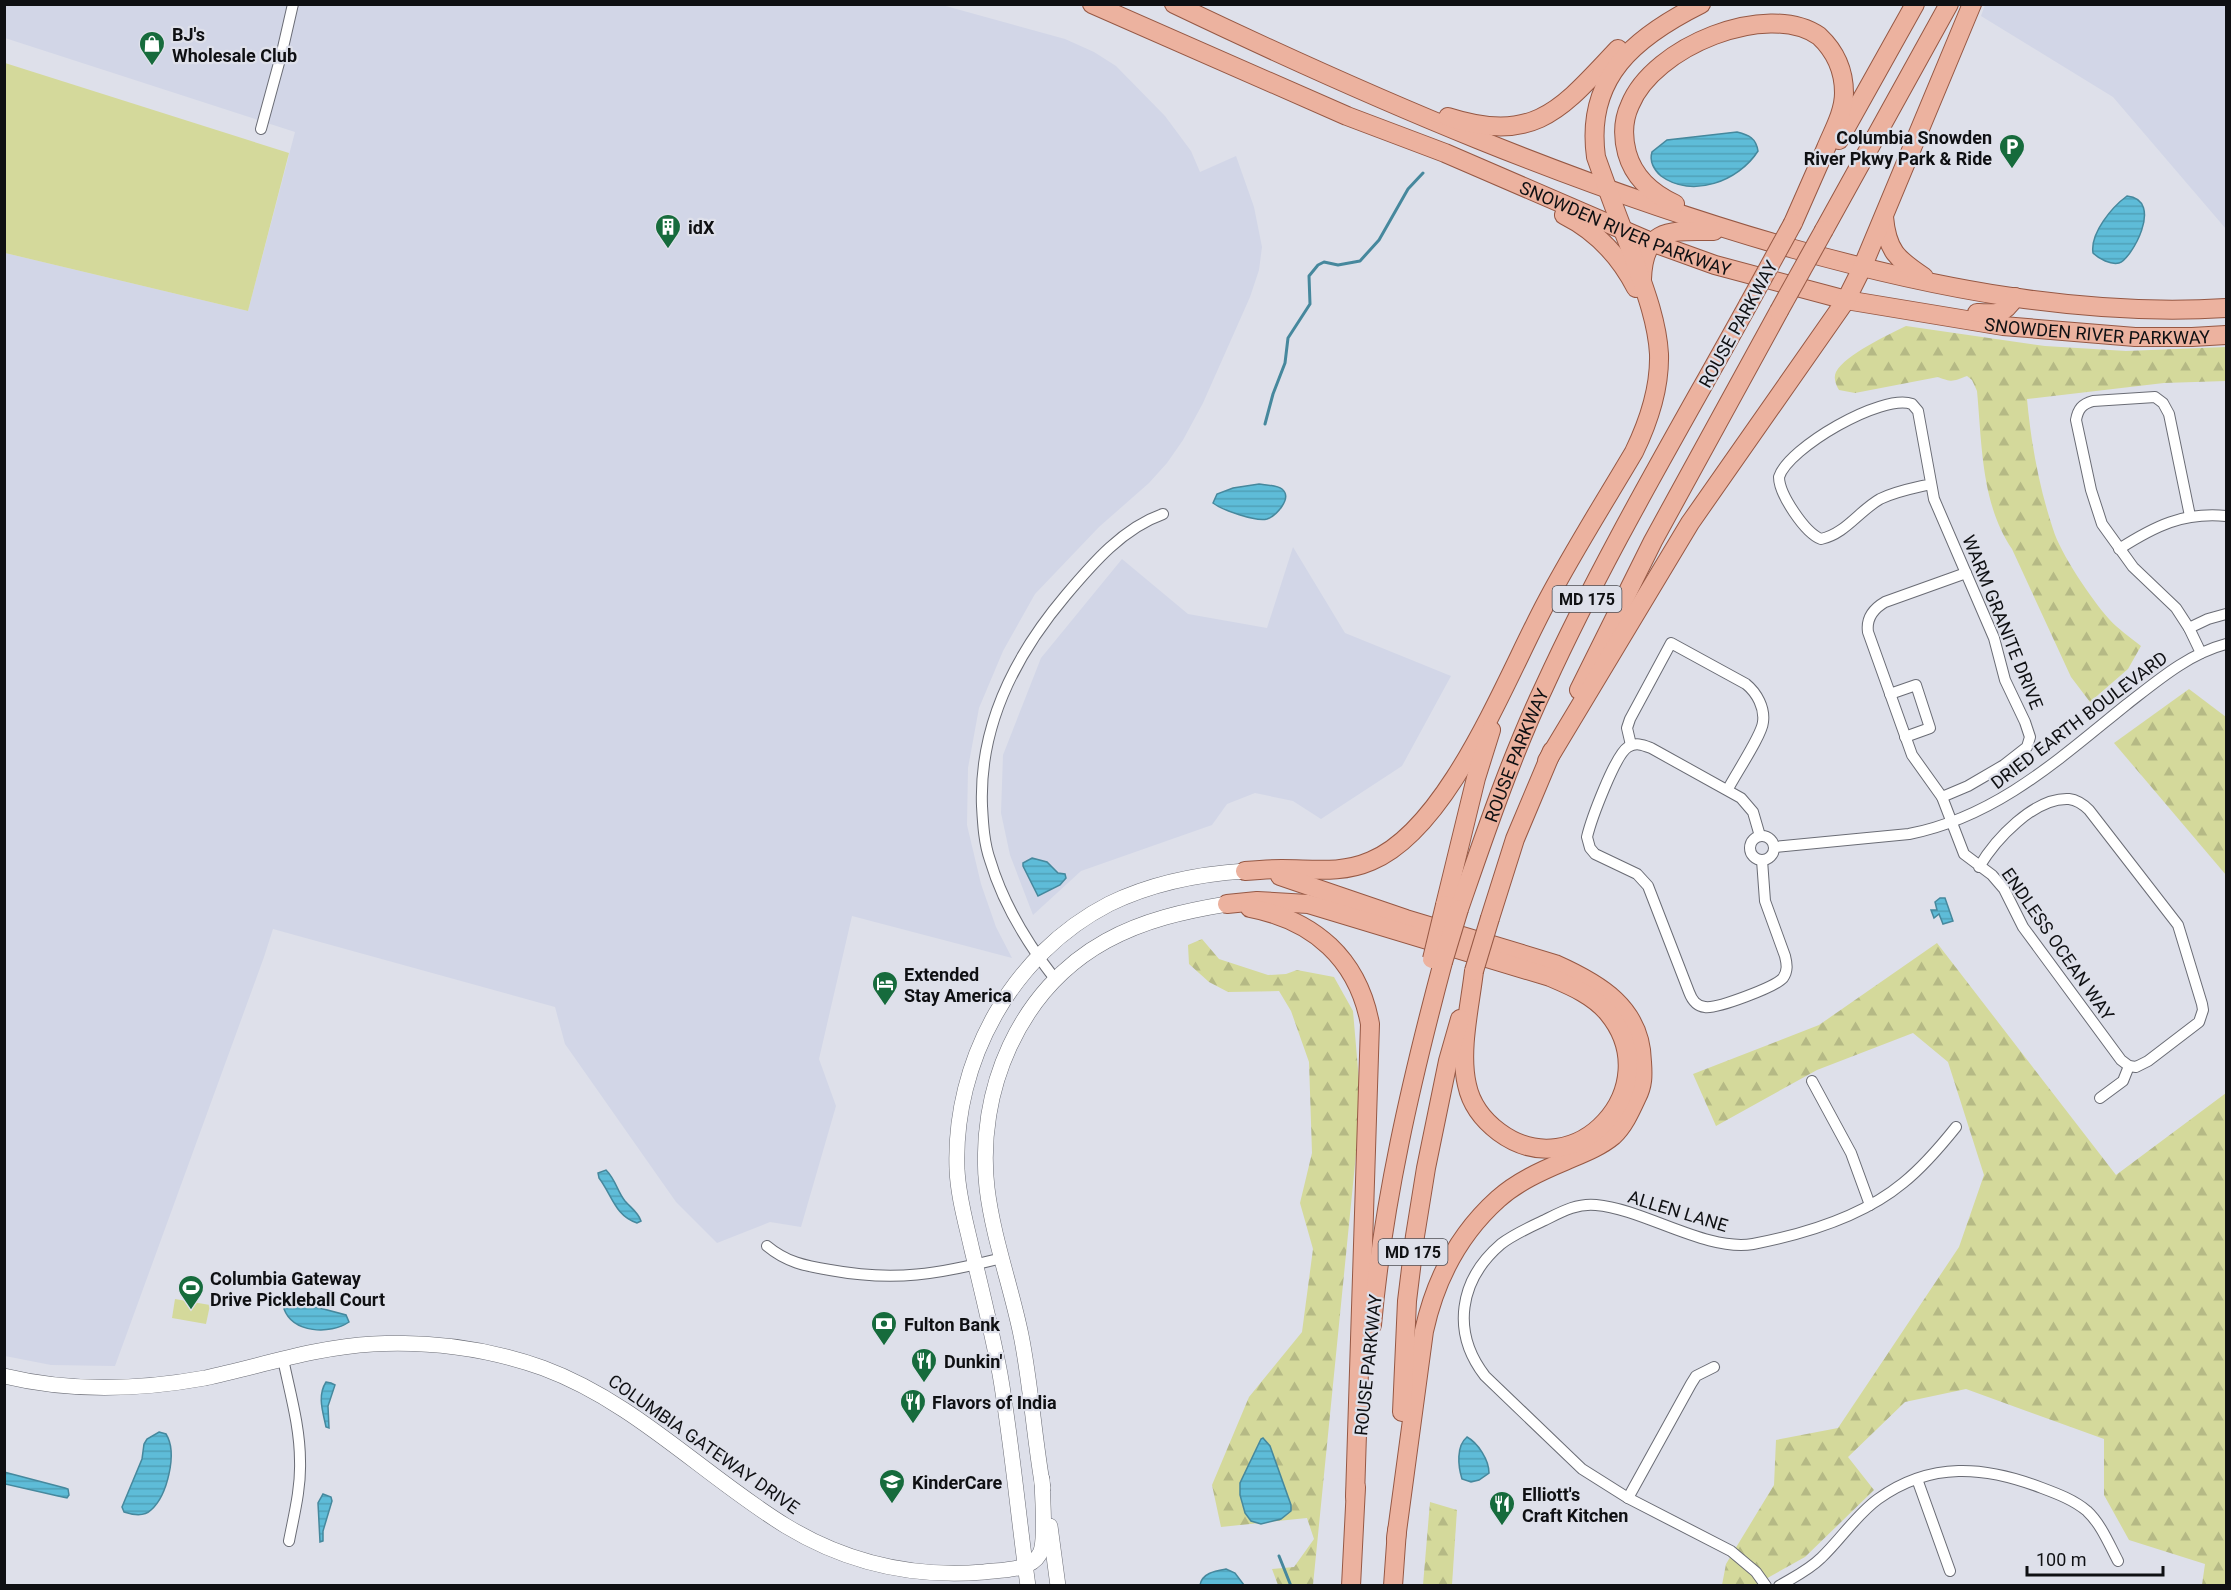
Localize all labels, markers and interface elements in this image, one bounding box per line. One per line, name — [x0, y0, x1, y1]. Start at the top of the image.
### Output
place label: BJ's Wholesale Club — [172, 24, 297, 66]
shop icon: BJ's Wholesale Club — [137, 29, 167, 67]
place label: Columbia Snowden River Pkwy Park & Ride — [1804, 127, 1992, 169]
parking icon: Columbia Snowden River Pkwy Park & Ride — [1997, 132, 2027, 170]
street label: SNOWDEN RIVER PARKWAY — [1517, 176, 1734, 279]
building icon: idX — [653, 212, 683, 250]
place label: idX — [688, 217, 715, 238]
street label: ROUSE PARKWAY — [1694, 257, 1782, 391]
street label: SNOWDEN RIVER PARKWAY — [1983, 313, 2211, 348]
street label: WARM GRANITE DRIVE — [1958, 532, 2048, 712]
road number: MD 175 — [1552, 586, 1622, 612]
street label: DRIED EARTH BOULEVARD — [1987, 647, 2171, 793]
street label: ROUSE PARKWAY — [1480, 685, 1553, 825]
street label: ENDLESS OCEAN WAY — [1997, 864, 2119, 1024]
place label: Extended Stay America — [904, 964, 1012, 1006]
hotel icon: Extended Stay America — [870, 969, 900, 1007]
street label: ALLEN LANE — [1626, 1186, 1730, 1236]
road number: MD 175 — [1378, 1239, 1448, 1265]
place label: Columbia Gateway Drive Pickleball Court — [210, 1268, 385, 1310]
sports icon: Columbia Gateway Drive Pickleball Court — [176, 1273, 206, 1311]
street label: ROUSE PARKWAY — [1350, 1293, 1386, 1437]
bank icon: Fulton Bank — [869, 1309, 899, 1347]
place label: Fulton Bank — [904, 1314, 1000, 1335]
restaurant icon: Dunkin' — [909, 1346, 939, 1384]
place label: Dunkin' — [944, 1351, 1003, 1372]
street label: COLUMBIA GATEWAY DRIVE — [604, 1370, 804, 1518]
restaurant icon: Flavors of India — [898, 1387, 928, 1425]
place label: Flavors of India — [932, 1392, 1057, 1413]
school or university icon: KinderCare — [877, 1467, 907, 1505]
place label: KinderCare — [912, 1472, 1003, 1493]
place label: Elliott's Craft Kitchen — [1522, 1484, 1628, 1526]
restaurant icon: Elliott's Craft Kitchen — [1487, 1489, 1517, 1527]
scale bar — [2027, 1539, 2164, 1577]
text: 100 m — [2036, 1549, 2087, 1570]

